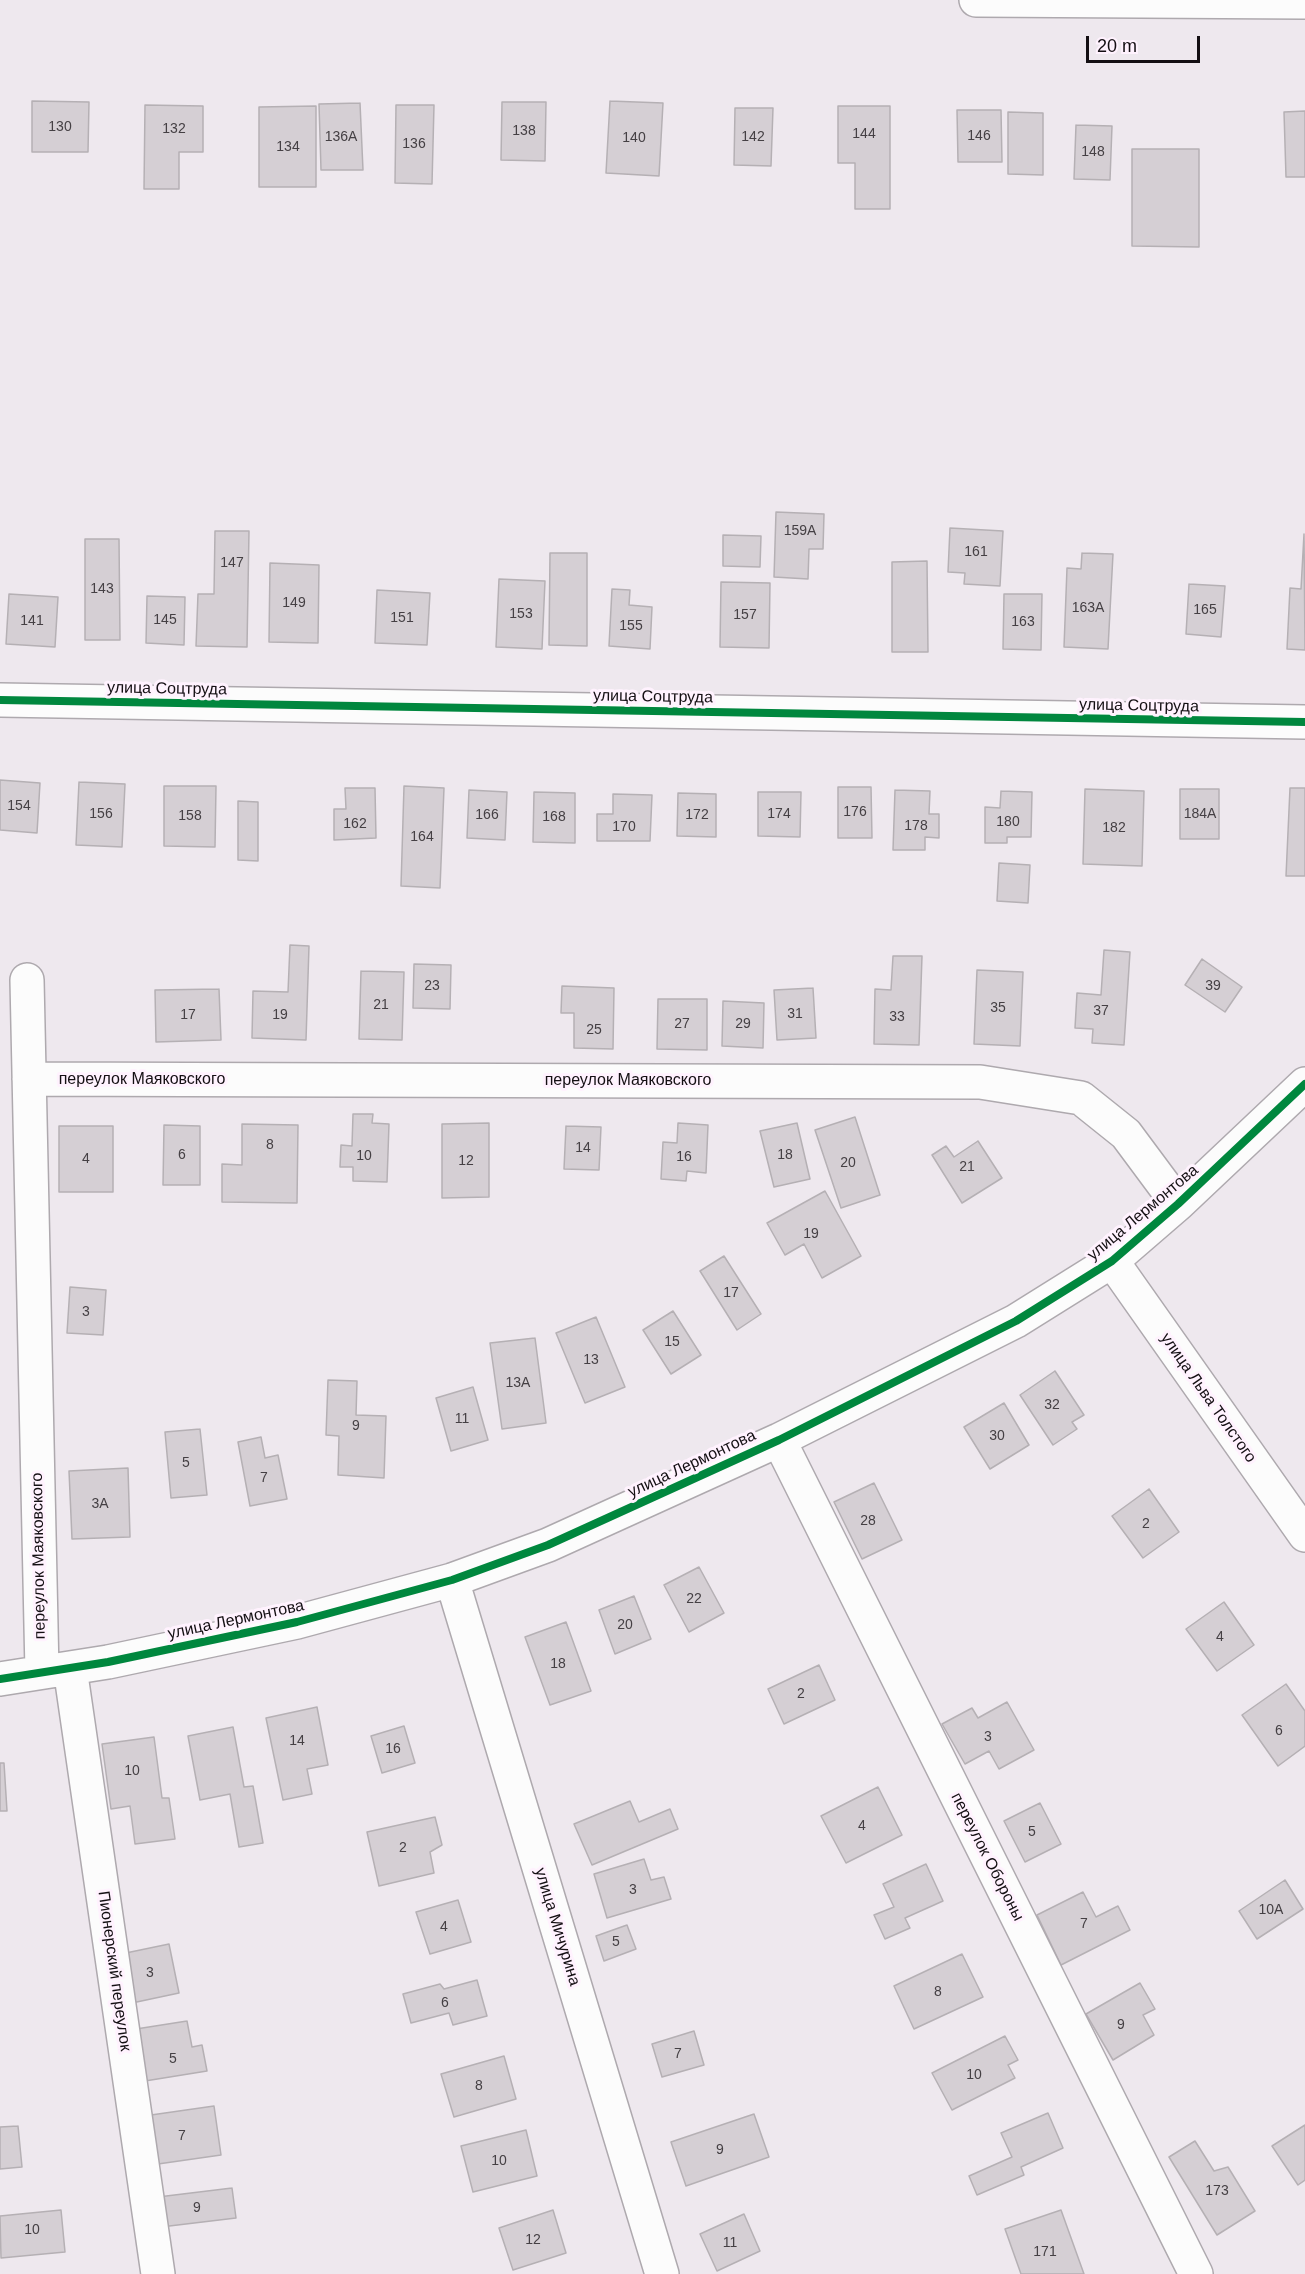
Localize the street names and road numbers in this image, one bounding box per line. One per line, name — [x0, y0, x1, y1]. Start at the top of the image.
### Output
street label: улица Соцтруда — [107, 678, 227, 700]
street label: улица Соцтруда — [593, 686, 713, 708]
street label: улица Соцтруда — [1079, 695, 1199, 717]
street label: переулок Маяковского — [59, 1070, 225, 1090]
street label: переулок Маяковского — [545, 1071, 711, 1091]
street label: улица Лермонтова — [1084, 1161, 1202, 1265]
street label: улица Льва Толстого — [1156, 1330, 1260, 1466]
street label: улица Лермонтова — [625, 1426, 759, 1502]
street label: переулок Маяковского — [28, 1473, 50, 1639]
street label: улица Лермонтова — [166, 1596, 306, 1644]
street label: переулок Обороны — [946, 1790, 1028, 1924]
street label: улица Мичурина — [530, 1866, 584, 1988]
street label: Пионерский переулок — [93, 1890, 135, 2052]

